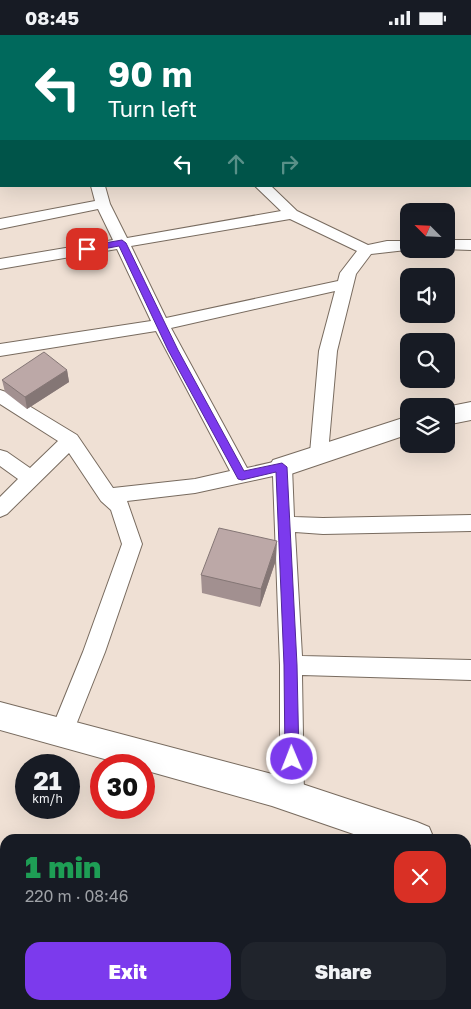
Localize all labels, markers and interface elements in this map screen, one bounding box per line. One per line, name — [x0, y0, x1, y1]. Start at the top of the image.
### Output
text: 08:45 — [25, 6, 79, 29]
text: 90 m — [108, 53, 192, 95]
icon: left — [25, 55, 90, 120]
text: Turn left — [108, 95, 197, 122]
icon: left — [169, 150, 197, 178]
icon: ahead — [222, 150, 250, 178]
icon: right — [275, 150, 303, 178]
north arrow — [400, 203, 455, 257]
map controls — [400, 203, 455, 453]
pin — [66, 228, 108, 270]
icon: arrive — [73, 235, 101, 263]
button: sound — [400, 268, 455, 323]
button: search — [400, 333, 455, 388]
button: layers — [400, 398, 455, 453]
position arrow — [265, 732, 317, 784]
speed limit sign: 30 — [90, 754, 155, 819]
text: 21 — [33, 765, 62, 796]
text: km/h — [32, 791, 63, 806]
text: 1 min — [25, 849, 101, 885]
button: close — [394, 851, 446, 903]
text: 220 m · 08:46 — [25, 886, 128, 906]
button: Exit — [25, 942, 231, 1000]
button: Share — [241, 942, 446, 1000]

